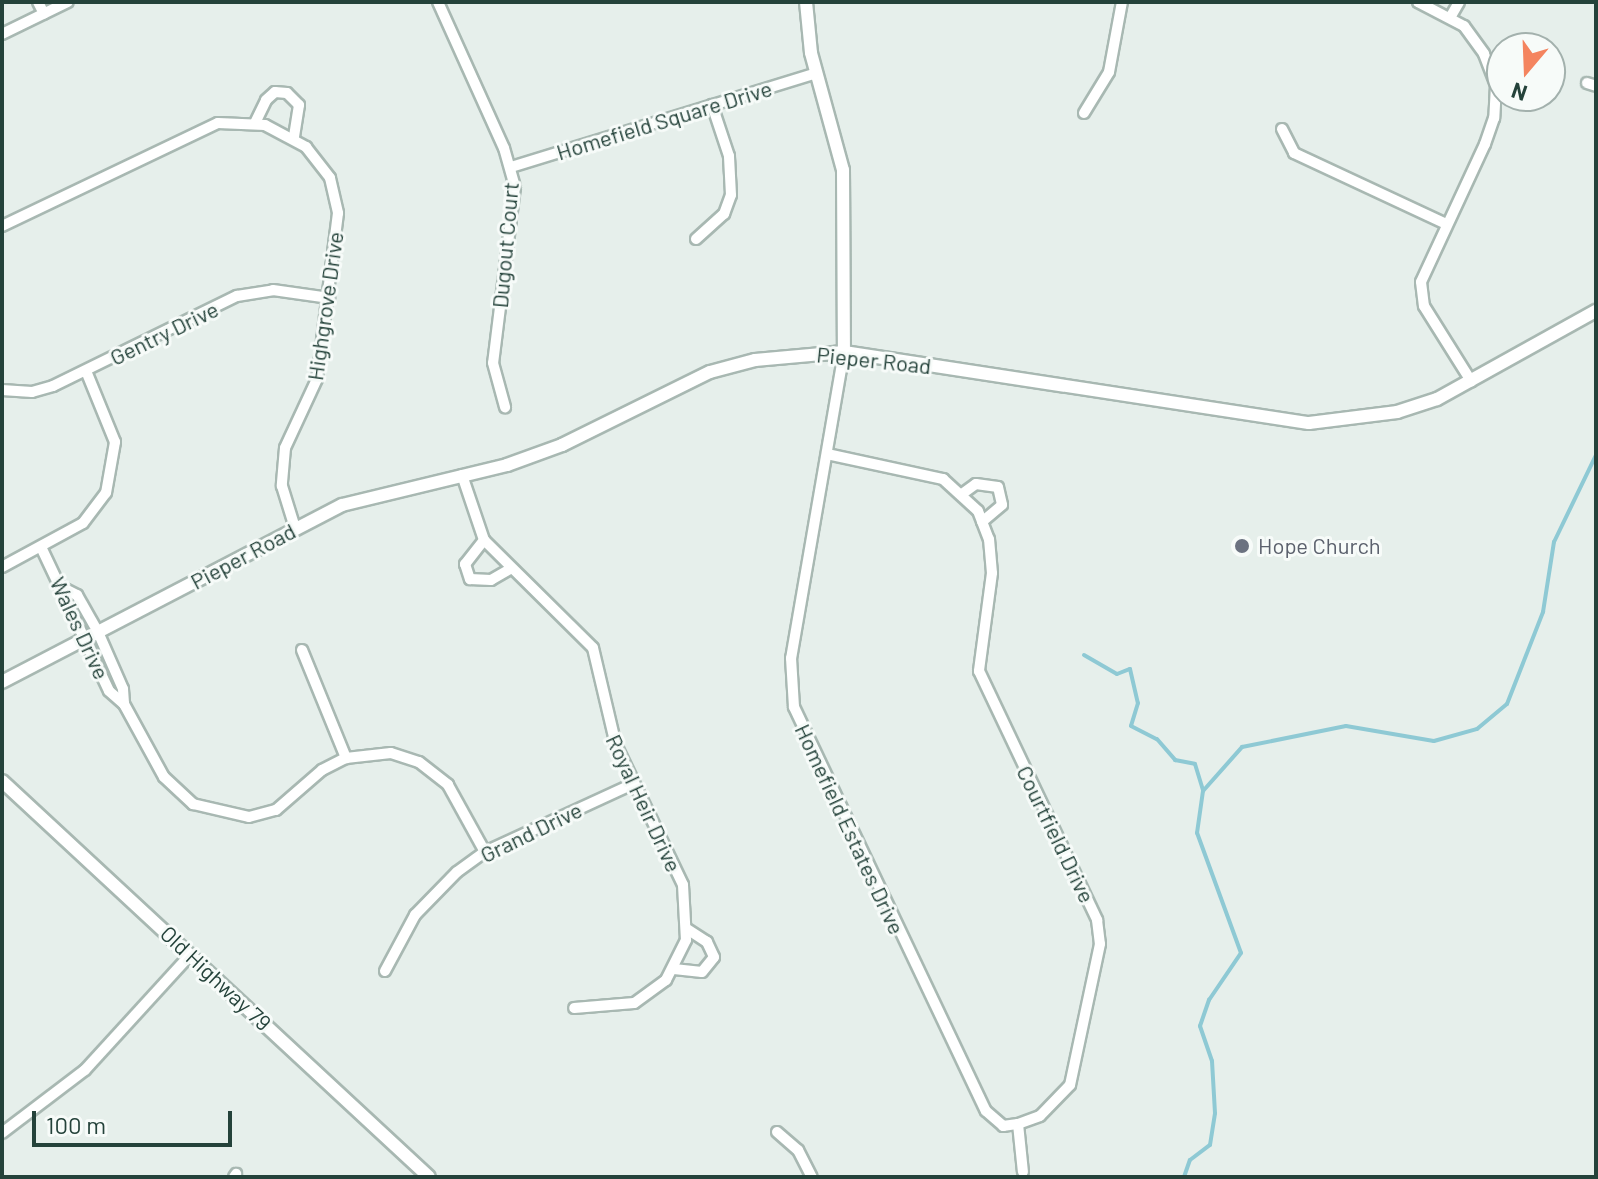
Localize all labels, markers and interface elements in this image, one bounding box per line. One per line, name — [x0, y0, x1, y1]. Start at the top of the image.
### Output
north arrow — [1486, 32, 1566, 112]
street label: Homefield Square Drive — [553, 75, 775, 165]
text: N — [1508, 78, 1530, 107]
street label: Dugout Court — [486, 181, 524, 309]
street label: Highgrove Drive — [301, 230, 349, 382]
street label: Gentry Drive — [106, 295, 222, 371]
street label: Pieper Road — [815, 341, 933, 379]
street label: Pieper Road — [186, 517, 300, 595]
place label: Hope Church — [1258, 533, 1381, 559]
marker: Hope Church — [1233, 537, 1251, 555]
street label: Wales Drive — [45, 573, 115, 683]
street label: Homefield Estates Drive — [790, 720, 910, 938]
street label: Royal Heir Drive — [601, 730, 687, 876]
street label: Courtfield Drive — [1011, 761, 1101, 907]
street label: Grand Drive — [476, 796, 586, 868]
street label: Old Highway 79 — [155, 920, 277, 1036]
scale bar — [36, 1095, 236, 1145]
text: 100 m — [46, 1110, 106, 1139]

